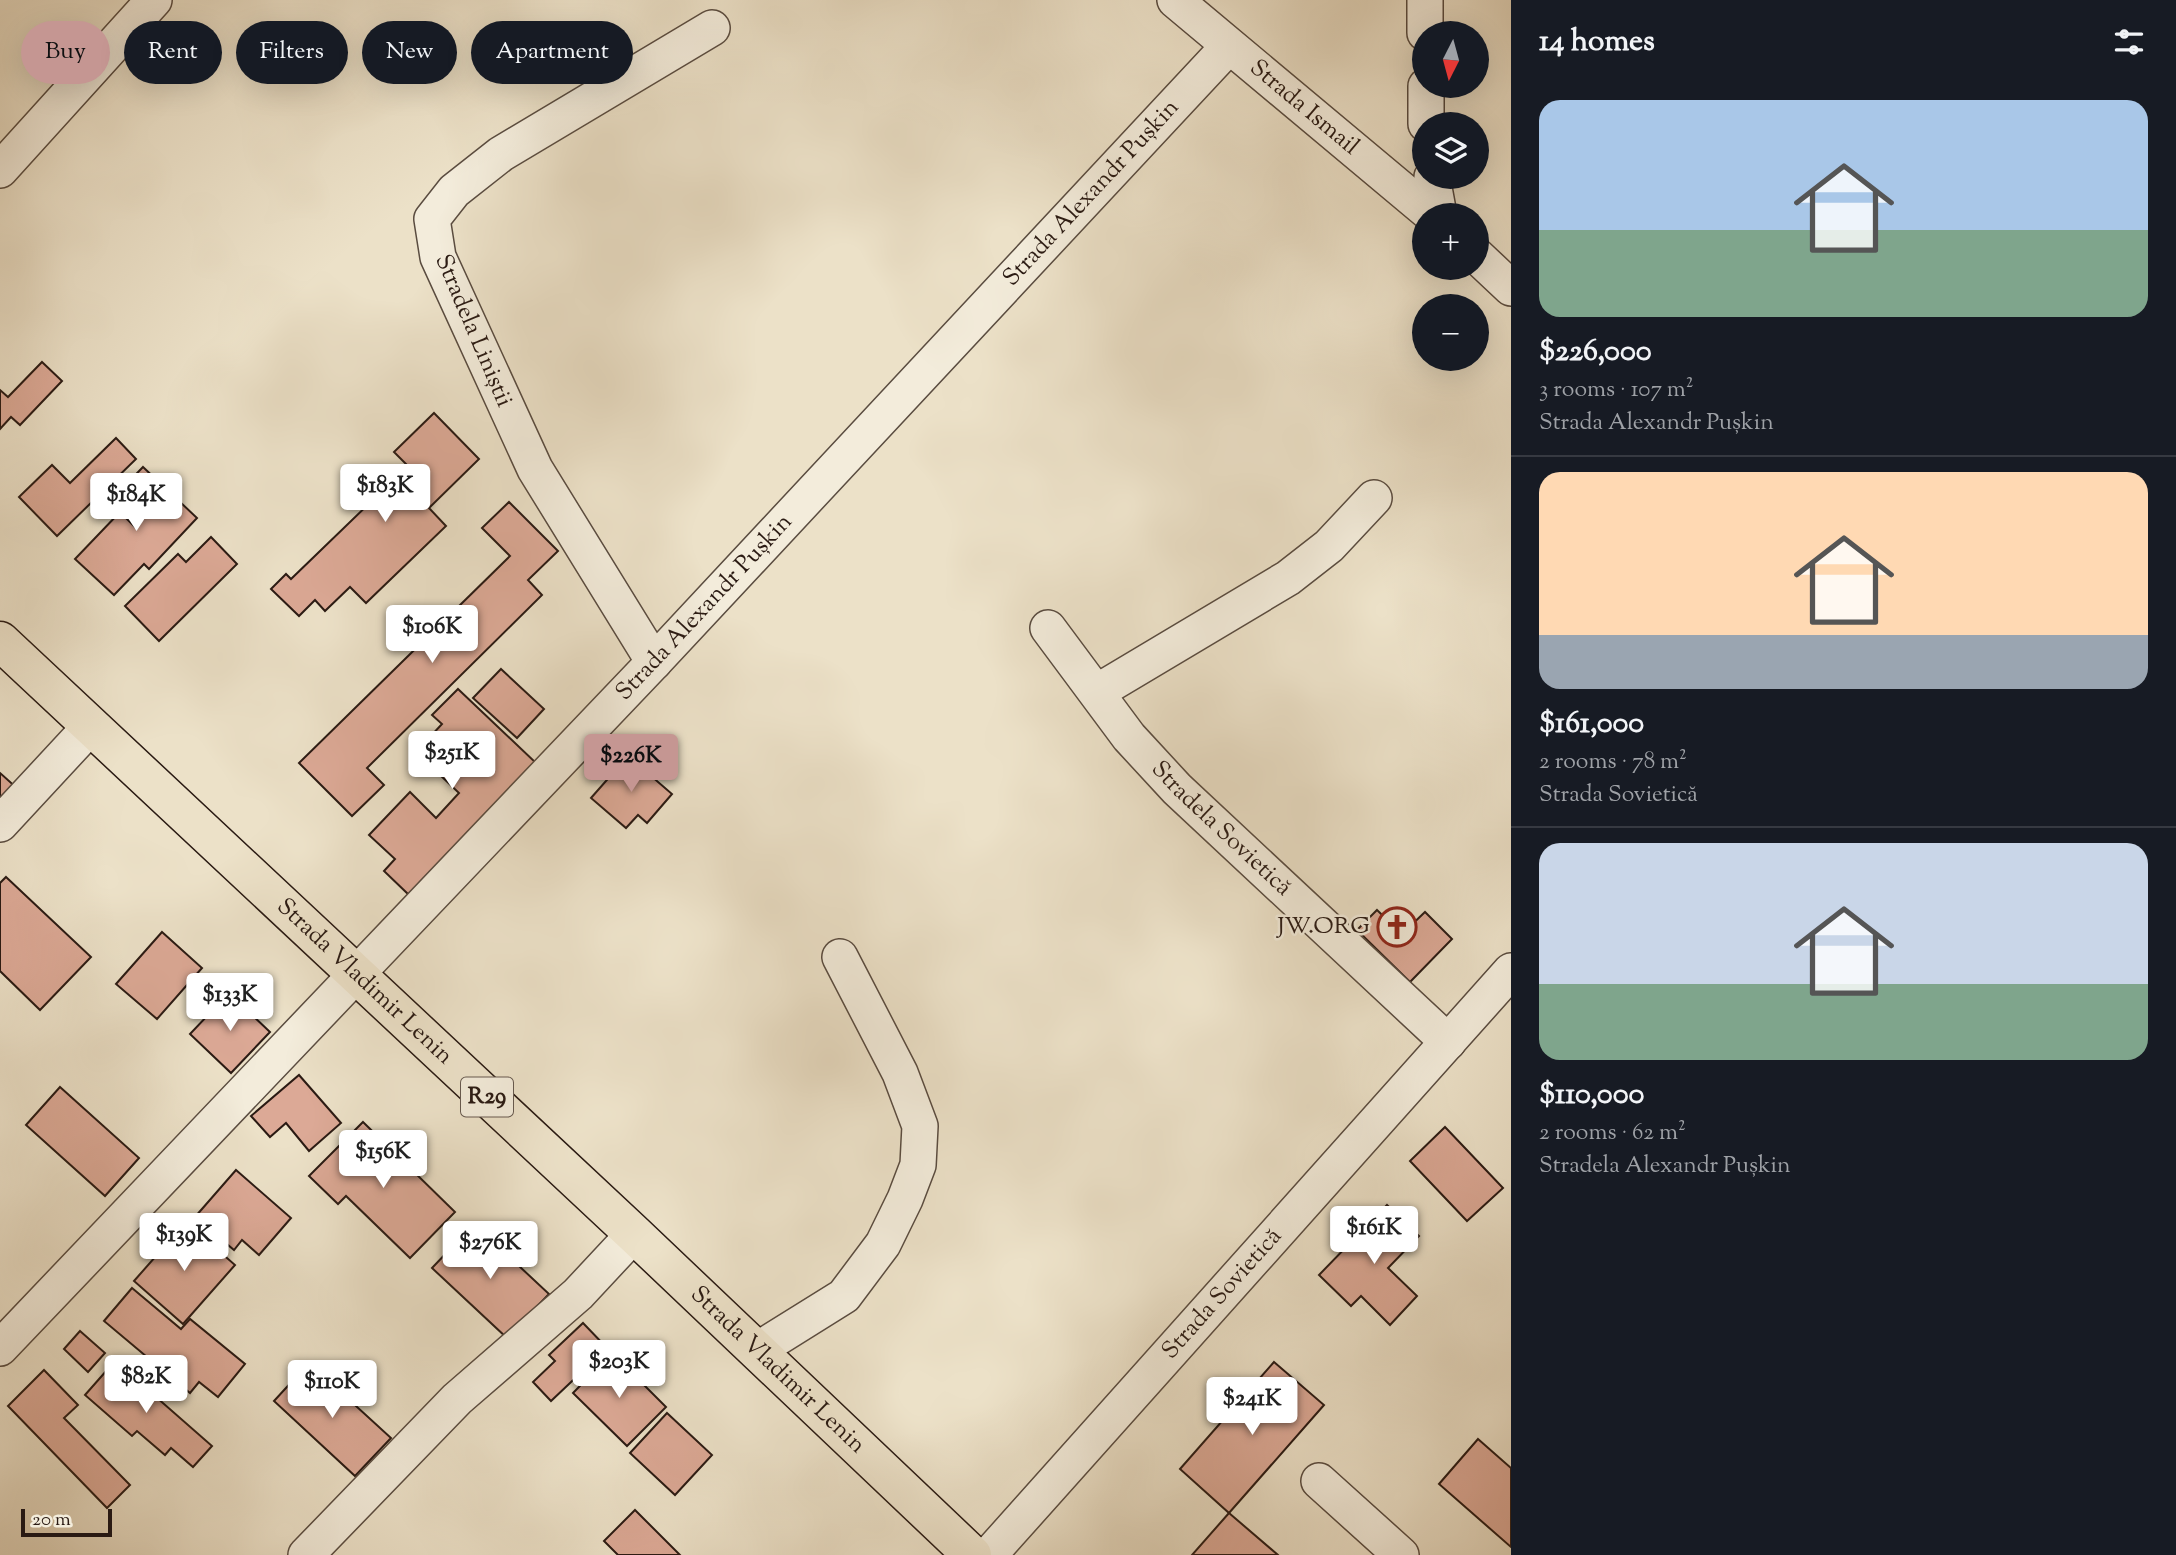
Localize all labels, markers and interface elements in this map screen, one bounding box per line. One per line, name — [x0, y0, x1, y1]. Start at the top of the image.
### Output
chip: Buy — [21, 21, 110, 84]
chip: Rent — [124, 21, 222, 84]
chip: Filters — [236, 21, 348, 84]
chip: New — [362, 21, 457, 84]
chip: Apartment — [471, 21, 633, 84]
north arrow — [1412, 21, 1489, 98]
map controls — [1412, 21, 1489, 371]
text: 14 homes — [1539, 21, 1655, 64]
icon: filters — [2110, 23, 2148, 61]
street label: Strada Ismail — [1242, 52, 1366, 164]
street label: Strada Alexandr Pușkin — [995, 92, 1188, 294]
button: layers — [1412, 112, 1489, 189]
icon: home — [1781, 145, 1907, 271]
button: + — [1412, 203, 1489, 280]
street label: Stradela Liniștii — [425, 249, 521, 413]
button: − — [1412, 294, 1489, 371]
text: $226,000 — [1539, 331, 1652, 374]
text: 3 rooms · 107 m² — [1539, 374, 1694, 407]
text: Strada Alexandr Pușkin — [1539, 407, 1774, 440]
pin: $183K — [336, 464, 434, 524]
text: $183K — [356, 470, 414, 503]
pin: $184K — [87, 474, 185, 533]
text: $184K — [106, 479, 166, 512]
street label: Strada Alexandr Pușkin — [608, 507, 801, 709]
icon: home — [1781, 517, 1907, 643]
pin: $106K — [383, 606, 481, 665]
text: $106K — [402, 611, 462, 644]
text: $161,000 — [1539, 703, 1644, 746]
pin: $251K — [403, 732, 501, 791]
pin: $226K — [582, 734, 680, 794]
text: $251K — [424, 737, 480, 770]
text: $226K — [600, 740, 662, 773]
text: 2 rooms · 78 m² — [1539, 746, 1687, 779]
street label: Stradela Sovietică — [1143, 754, 1299, 905]
text: Strada Sovietică — [1539, 779, 1698, 812]
icon: home — [1781, 888, 1907, 1014]
street label: Strada Vladimir Lenin — [269, 891, 460, 1073]
church icon: JW.ORG — [1376, 906, 1418, 948]
place label: JW.ORG — [1275, 910, 1370, 944]
pin: $133K — [181, 974, 279, 1033]
text: $133K — [202, 979, 258, 1012]
text: $110,000 — [1539, 1074, 1644, 1117]
road number: R29 — [461, 1078, 513, 1116]
text: 2 rooms · 62 m² — [1539, 1117, 1686, 1150]
pin: $156K — [334, 1130, 432, 1190]
text: $156K — [355, 1136, 411, 1169]
text: Stradela Alexandr Pușkin — [1539, 1150, 1791, 1183]
pin: $161K — [1325, 1206, 1423, 1266]
text: $161K — [1346, 1212, 1402, 1245]
pin: $139K — [135, 1214, 233, 1273]
text: $139K — [156, 1219, 213, 1252]
street label: Strada Sovietică — [1154, 1221, 1290, 1367]
pin: $276K — [441, 1222, 539, 1281]
text: $276K — [459, 1227, 521, 1260]
street label: Strada Vladimir Lenin — [682, 1278, 873, 1462]
pin: $203K — [570, 1340, 668, 1400]
text: $203K — [588, 1346, 650, 1379]
pin: $82K — [105, 1356, 187, 1415]
pin: $110K — [283, 1360, 381, 1420]
text: $82K — [121, 1361, 171, 1394]
text: $110K — [304, 1366, 360, 1399]
pin: $241K — [1203, 1378, 1301, 1437]
text: $241K — [1222, 1383, 1282, 1416]
scale bar — [21, 1506, 112, 1538]
text: 20 m — [32, 1507, 71, 1534]

